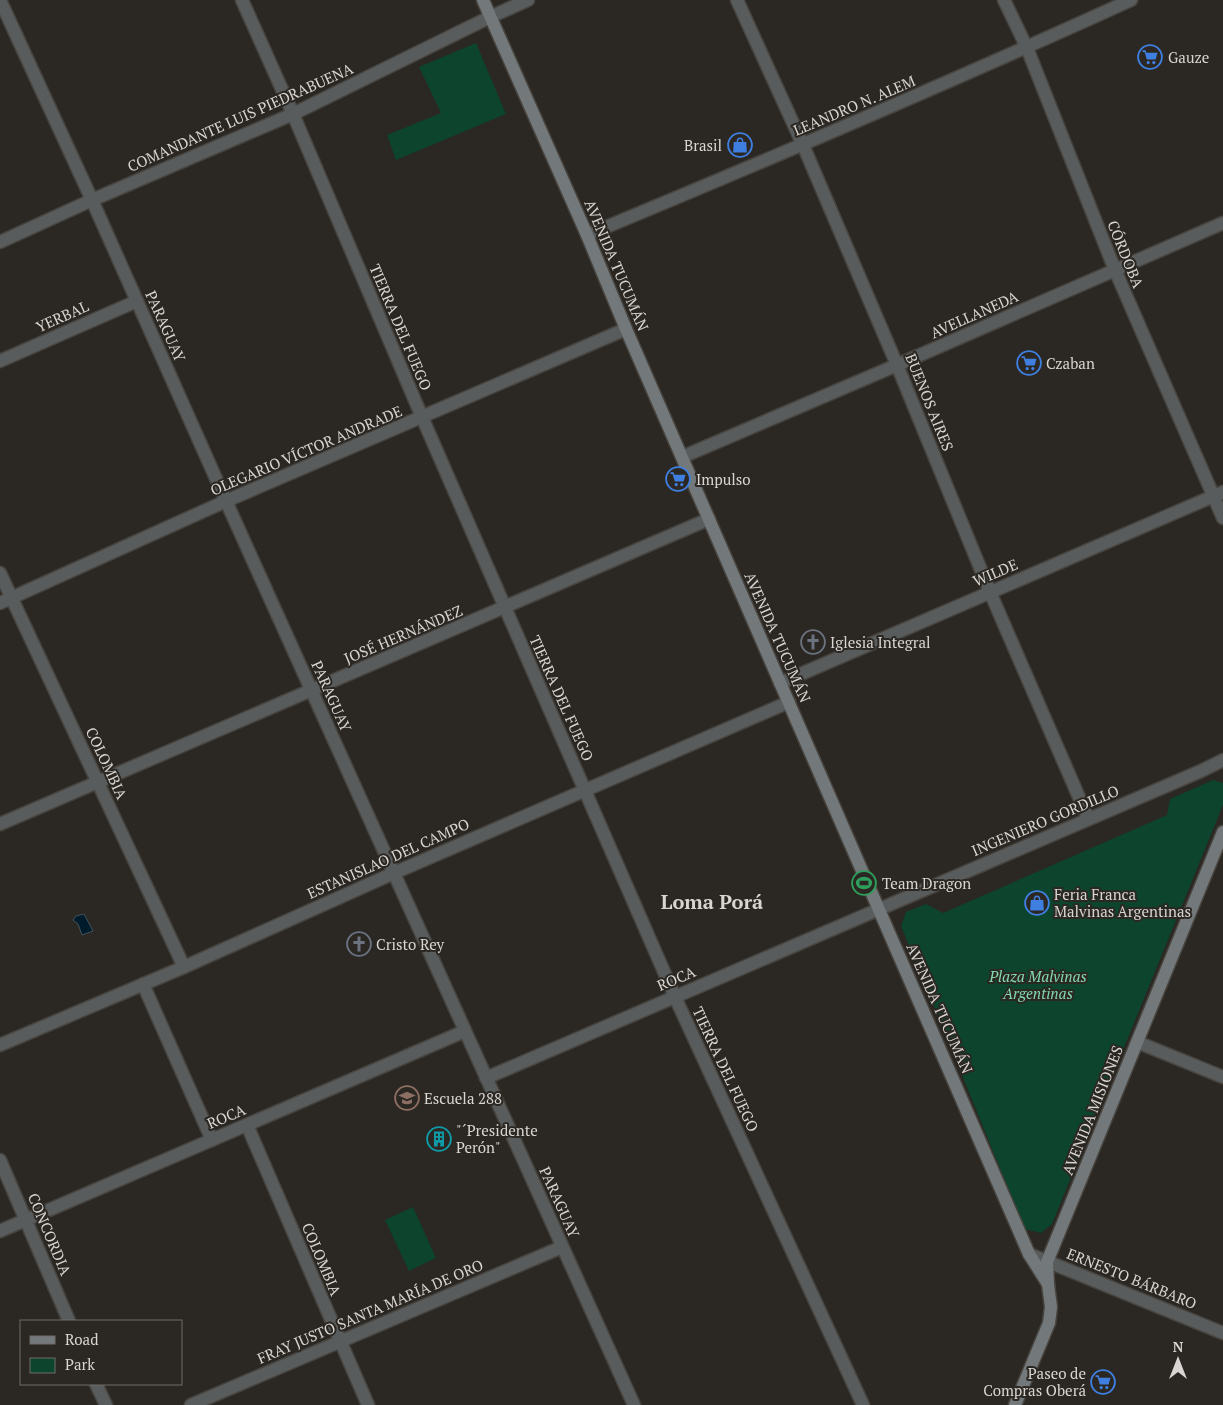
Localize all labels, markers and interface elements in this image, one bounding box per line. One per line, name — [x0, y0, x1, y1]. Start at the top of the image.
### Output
supermarket icon: Gauze — [1137, 44, 1163, 70]
place label: Gauze — [1168, 47, 1209, 67]
street label: COMANDANTE LUIS PIEDRABUENA — [124, 58, 357, 176]
street label: LEANDRO N. ALEM — [790, 70, 918, 140]
shop icon: Brasil — [727, 132, 753, 158]
place label: Brasil — [684, 135, 722, 155]
street label: AVENIDA TUCUMÁN — [580, 196, 654, 334]
street label: CÓRDOBA — [1103, 217, 1149, 291]
street label: TIERRA DEL FUEGO — [365, 261, 437, 393]
street label: AVELLANEDA — [927, 285, 1022, 342]
street label: PARAGUAY — [141, 287, 191, 365]
street label: YERBAL — [33, 296, 91, 336]
street label: BUENOS AIRES — [901, 350, 959, 454]
supermarket icon: Czaban — [1016, 350, 1042, 376]
place label: Czaban — [1046, 353, 1095, 373]
street label: OLEGARIO VÍCTOR ANDRADE — [207, 400, 405, 500]
supermarket icon: Impulso — [665, 466, 691, 492]
place label: Impulso — [696, 469, 751, 489]
street label: WILDE — [970, 554, 1020, 590]
street label: AVENIDA TUCUMÁN — [740, 569, 816, 705]
street label: JOSÉ HERNÁNDEZ — [341, 600, 465, 668]
church icon: Iglesia Integral — [800, 629, 826, 655]
street label: TIERRA DEL FUEGO — [525, 632, 599, 764]
place label: Iglesia Integral — [830, 632, 931, 652]
street label: PARAGUAY — [307, 657, 357, 735]
street label: COLOMBIA — [82, 724, 133, 803]
street label: INGENIERO GORDILLO — [968, 780, 1122, 860]
street label: ESTANISLAO DEL CAMPO — [304, 813, 472, 903]
sports icon: Team Dragon — [851, 870, 877, 896]
place label: Team Dragon — [882, 873, 971, 893]
place label: Feria Franca Malvinas Argentinas — [1054, 884, 1191, 921]
district label: Loma Porá — [661, 888, 763, 915]
shop icon: Feria Franca Malvinas Argentinas — [1024, 890, 1050, 916]
church icon: Cristo Rey — [346, 931, 372, 957]
place label: Cristo Rey — [376, 934, 444, 954]
street label: AVENIDA TUCUMÁN — [902, 940, 978, 1076]
street label: ROCA — [654, 961, 699, 995]
park label: Plaza Malvinas Argentinas — [988, 966, 1087, 1003]
street label: TIERRA DEL FUEGO — [688, 1003, 764, 1135]
street label: AVENIDA MISIONES — [1057, 1042, 1127, 1178]
school or university icon: Escuela 288 — [394, 1085, 420, 1111]
place label: Escuela 288 — [424, 1088, 502, 1108]
street label: ROCA — [204, 1099, 249, 1133]
place label: "´Presidente Perón" — [456, 1120, 538, 1157]
building icon: "´Presidente Perón" — [426, 1126, 452, 1152]
street label: PARAGUAY — [535, 1163, 585, 1241]
street label: CONCORDIA — [24, 1190, 77, 1279]
street label: COLOMBIA — [298, 1220, 347, 1299]
street label: ERNESTO BÁRBARO — [1064, 1243, 1200, 1313]
street label: FRAY JUSTO SANTA MARÍA DE ORO — [254, 1254, 486, 1368]
legend — [20, 1320, 182, 1385]
text: Road — [65, 1329, 98, 1349]
north arrow — [1153, 1335, 1203, 1385]
text: N — [1173, 1337, 1184, 1356]
text: Park — [65, 1354, 95, 1374]
place label: Paseo de Compras Oberá — [983, 1363, 1086, 1400]
supermarket icon: Paseo de Compras Oberá — [1090, 1369, 1116, 1395]

